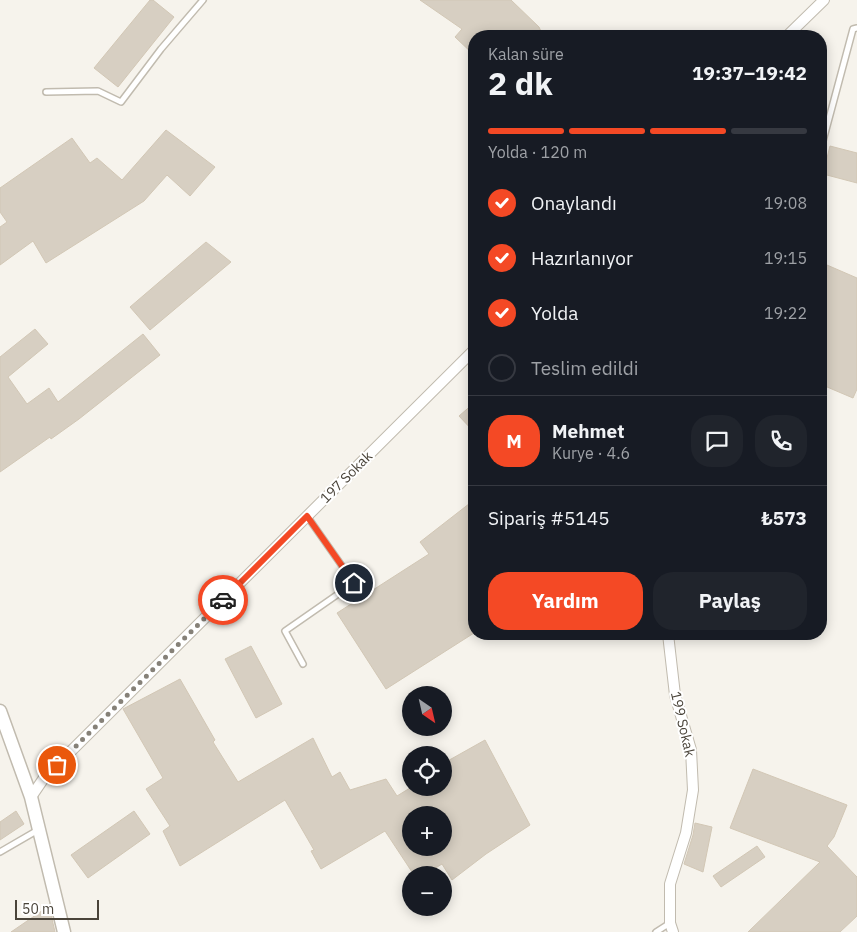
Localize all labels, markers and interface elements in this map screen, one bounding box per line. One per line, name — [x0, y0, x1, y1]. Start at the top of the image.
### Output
text: Kalan süre — [488, 44, 564, 64]
text: 19:37–19:42 — [692, 61, 807, 85]
text: 2 dk — [488, 62, 553, 104]
text: Yolda · 120 m — [488, 142, 587, 162]
icon: check — [488, 189, 516, 217]
text: Onaylandı — [531, 191, 617, 215]
text: 19:08 — [764, 193, 807, 213]
icon: check — [488, 244, 516, 272]
text: Hazırlanıyor — [531, 246, 633, 270]
text: 19:15 — [764, 248, 807, 268]
icon: check — [488, 299, 516, 327]
text: Yolda — [531, 301, 578, 325]
text: 19:22 — [764, 303, 807, 323]
text: Teslim edildi — [531, 356, 638, 380]
button: chat — [691, 415, 743, 467]
button: phone — [755, 415, 807, 467]
text: Mehmet — [552, 419, 625, 443]
text: M — [506, 429, 522, 453]
text: Kurye · 4.6 — [552, 443, 630, 463]
street label: 197 Sokak — [316, 447, 376, 507]
text: Sipariş #5145 — [488, 506, 610, 530]
text: ₺573 — [761, 506, 807, 530]
pin — [333, 562, 375, 604]
icon: home — [340, 569, 368, 597]
button: Yardım — [488, 572, 643, 630]
button: Paylaş — [653, 572, 807, 630]
courier — [198, 575, 248, 625]
icon: car — [209, 586, 237, 614]
north arrow — [402, 686, 452, 736]
map controls — [402, 686, 452, 916]
street label: 199 Sokak — [667, 690, 699, 759]
pin — [36, 744, 78, 786]
button: locate — [402, 746, 452, 796]
icon: bag — [43, 751, 71, 779]
button: + — [402, 806, 452, 856]
button: − — [402, 866, 452, 916]
scale bar — [15, 897, 99, 920]
text: 50 m — [22, 900, 54, 918]

